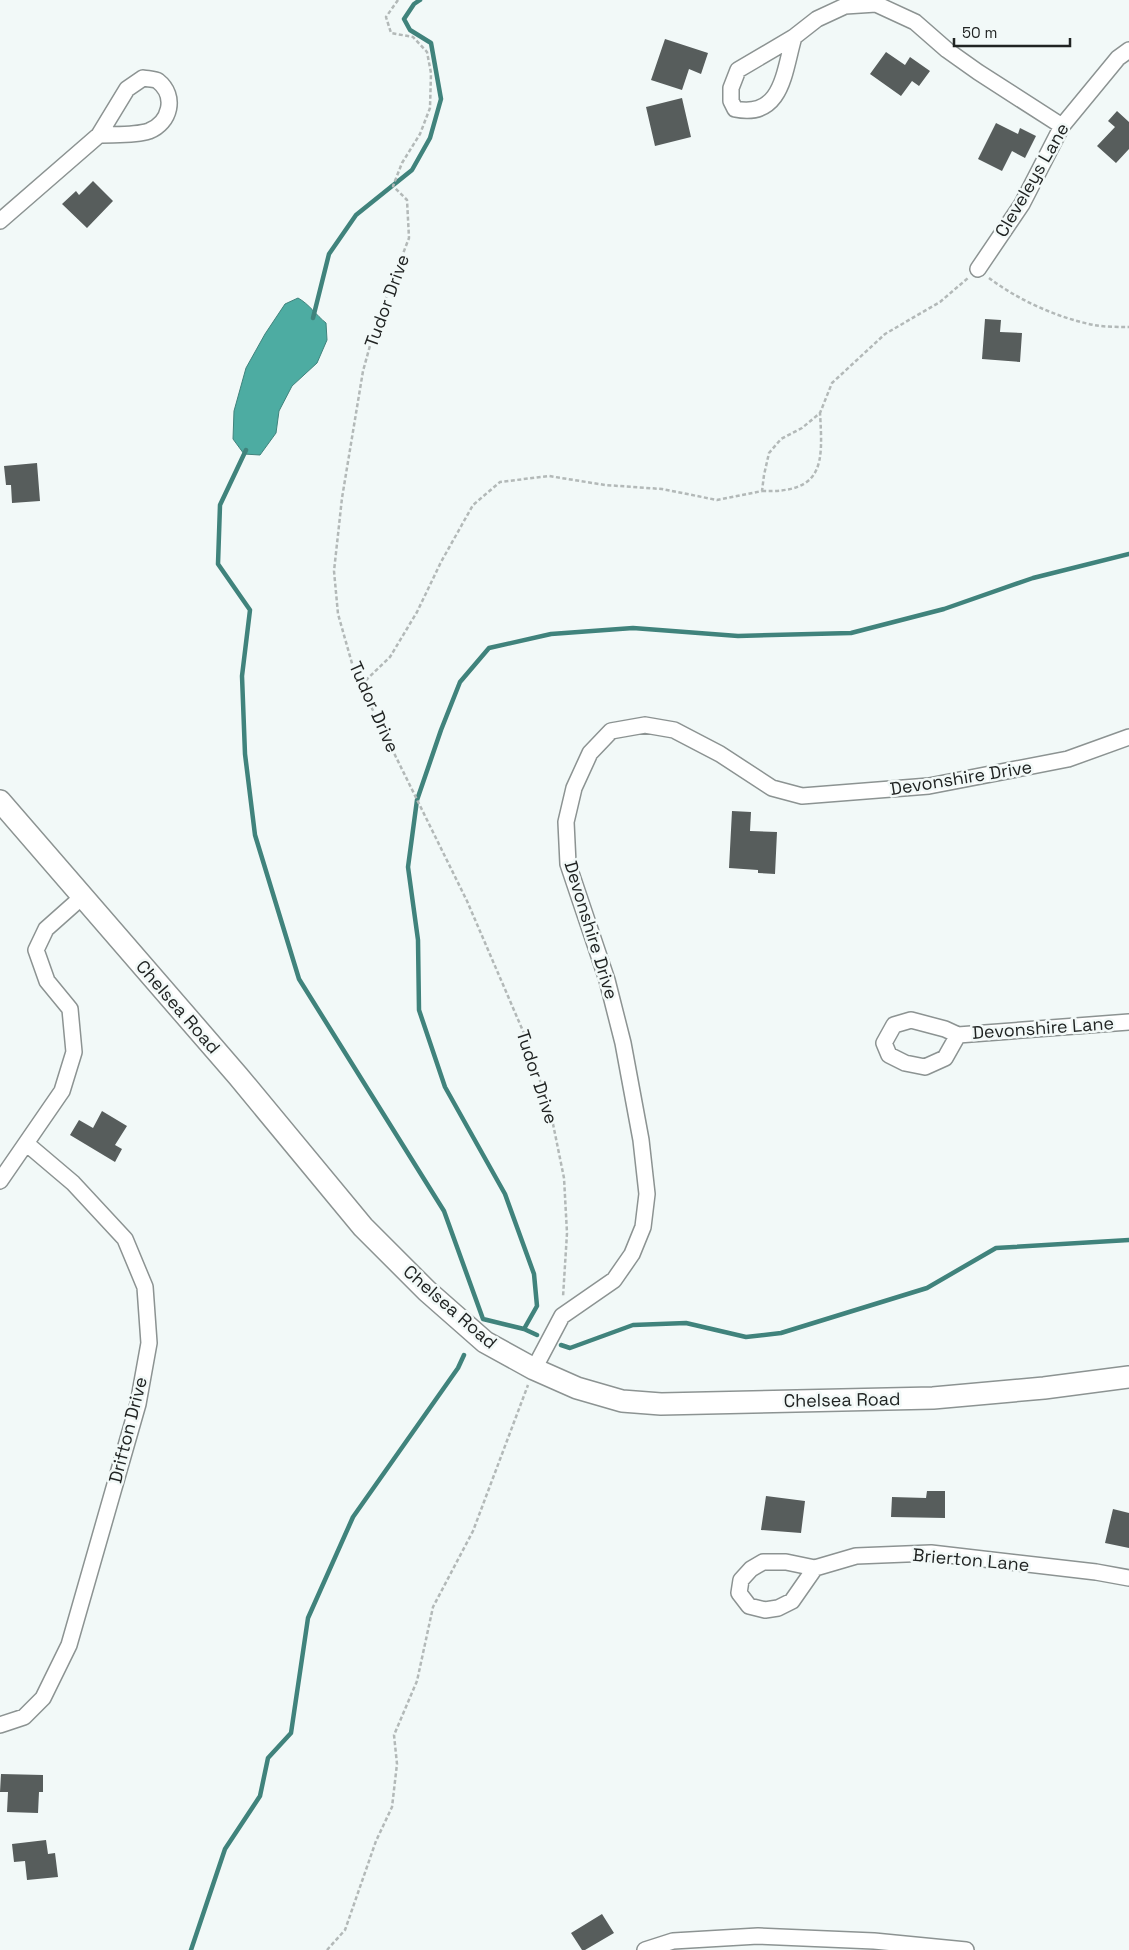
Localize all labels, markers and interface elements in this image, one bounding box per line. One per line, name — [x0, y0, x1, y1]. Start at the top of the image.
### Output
scale bar — [954, 15, 1070, 47]
text: 50 m — [962, 23, 997, 42]
street label: Cleveleys Lane — [990, 118, 1074, 241]
street label: Tudor Drive — [359, 251, 414, 351]
street label: Tudor Drive — [344, 658, 405, 756]
street label: Devonshire Drive — [888, 755, 1034, 800]
street label: Devonshire Drive — [560, 858, 623, 1002]
street label: Chelsea Road — [131, 955, 225, 1058]
street label: Devonshire Lane — [971, 1011, 1115, 1044]
street label: Tudor Drive — [511, 1027, 563, 1127]
street label: Chelsea Road — [399, 1260, 502, 1354]
street label: Drifton Drive — [103, 1374, 152, 1485]
street label: Chelsea Road — [783, 1387, 901, 1412]
street label: Brierton Lane — [912, 1543, 1030, 1576]

